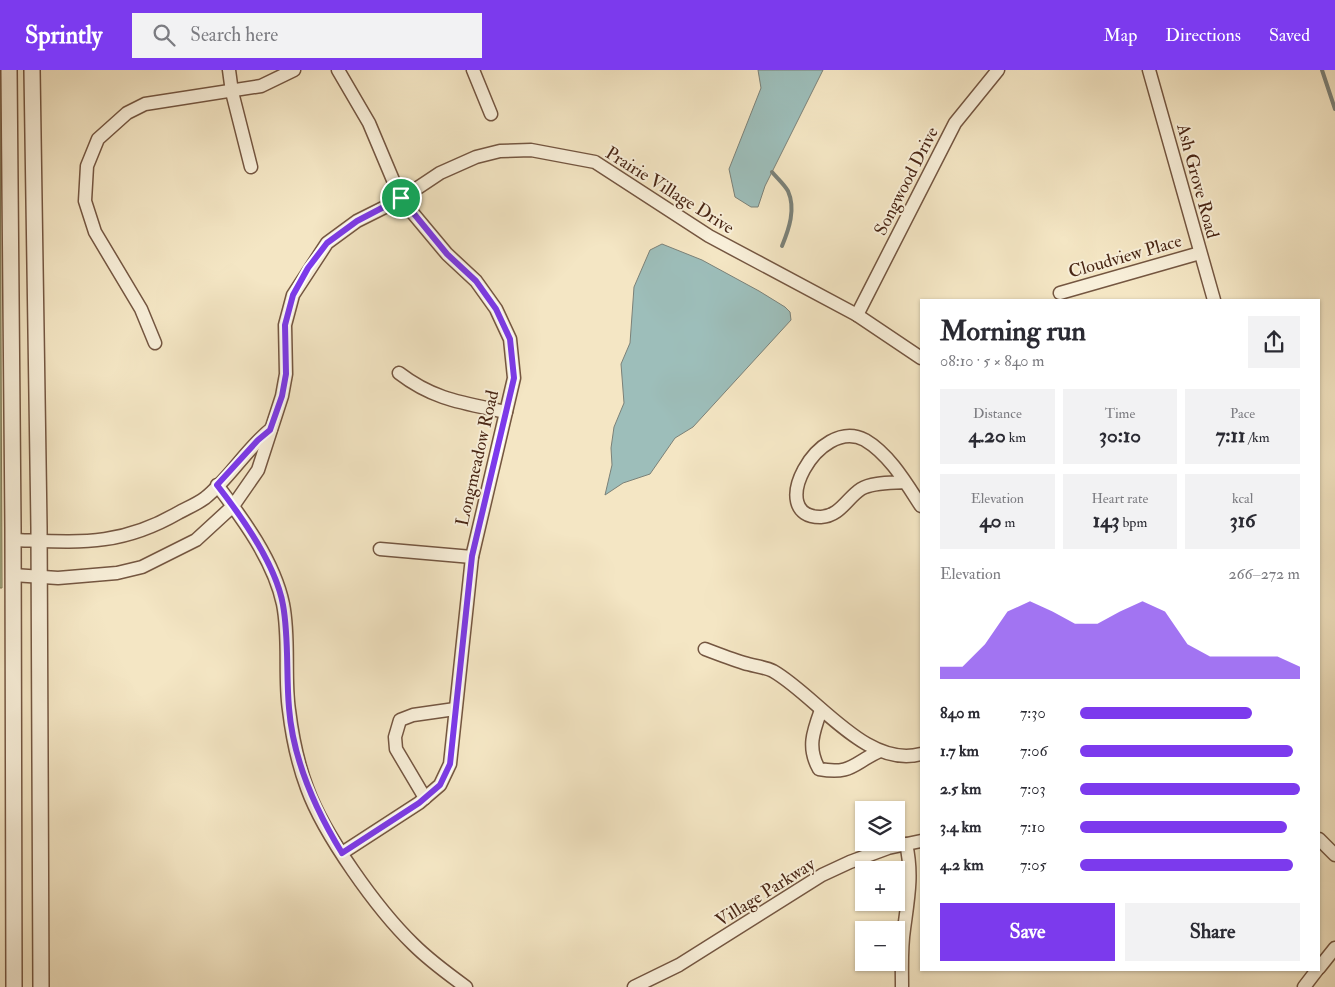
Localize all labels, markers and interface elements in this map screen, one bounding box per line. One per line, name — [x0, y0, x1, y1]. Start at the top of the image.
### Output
search box — [132, 13, 482, 58]
text: Sprintly — [25, 20, 102, 51]
icon: search — [150, 21, 178, 49]
text: Search here — [190, 23, 278, 47]
text: Map — [1104, 24, 1137, 47]
text: Directions — [1165, 24, 1241, 47]
text: Saved — [1269, 24, 1310, 47]
street label: Ash Grove Road — [1171, 120, 1224, 241]
street label: Songwood Drive — [869, 123, 944, 239]
street label: Prairie Village Drive — [601, 142, 739, 239]
pin — [380, 177, 422, 219]
icon: arrive — [387, 184, 415, 212]
street label: Cloudview Place — [1066, 229, 1185, 284]
text: Morning run — [940, 314, 1086, 349]
button: share — [1248, 316, 1300, 368]
text: 08:10 · 5 × 840 m — [940, 351, 1044, 371]
street label: Longmeadow Road — [451, 388, 504, 528]
text: Distance — [973, 405, 1022, 422]
text: Time — [1105, 405, 1135, 422]
text: Pace — [1230, 405, 1255, 422]
text: 4.20 — [968, 422, 1006, 449]
text: 30:10 — [1099, 422, 1141, 449]
text: 7:11 — [1216, 422, 1246, 449]
text: km — [1006, 429, 1026, 446]
text: /km — [1246, 429, 1270, 446]
text: Elevation — [971, 490, 1024, 507]
text: Heart rate — [1091, 490, 1148, 507]
text: kcal — [1232, 490, 1253, 507]
text: 40 — [979, 507, 1001, 534]
text: 143 — [1093, 507, 1120, 534]
text: 316 — [1230, 507, 1256, 534]
text: m — [1001, 514, 1015, 531]
text: bpm — [1120, 514, 1147, 531]
text: Elevation — [940, 564, 1001, 584]
text: 266–272 m — [1228, 564, 1300, 584]
text: 840 m — [940, 703, 980, 723]
text: 7:30 — [1020, 703, 1046, 723]
text: 1.7 km — [940, 741, 979, 761]
text: 7:06 — [1020, 741, 1048, 761]
text: 2.5 km — [940, 779, 981, 799]
text: 7:03 — [1020, 779, 1046, 799]
map controls — [855, 801, 905, 971]
button: layers — [855, 801, 905, 851]
text: 3.4 km — [940, 817, 982, 837]
text: 7:10 — [1020, 817, 1045, 837]
street label: Village Parkway — [711, 852, 820, 932]
text: 4.2 km — [940, 855, 984, 875]
text: 7:05 — [1020, 855, 1047, 875]
button: + — [855, 861, 905, 911]
button: Save — [940, 903, 1115, 961]
button: Share — [1125, 903, 1300, 961]
button: − — [855, 921, 905, 971]

